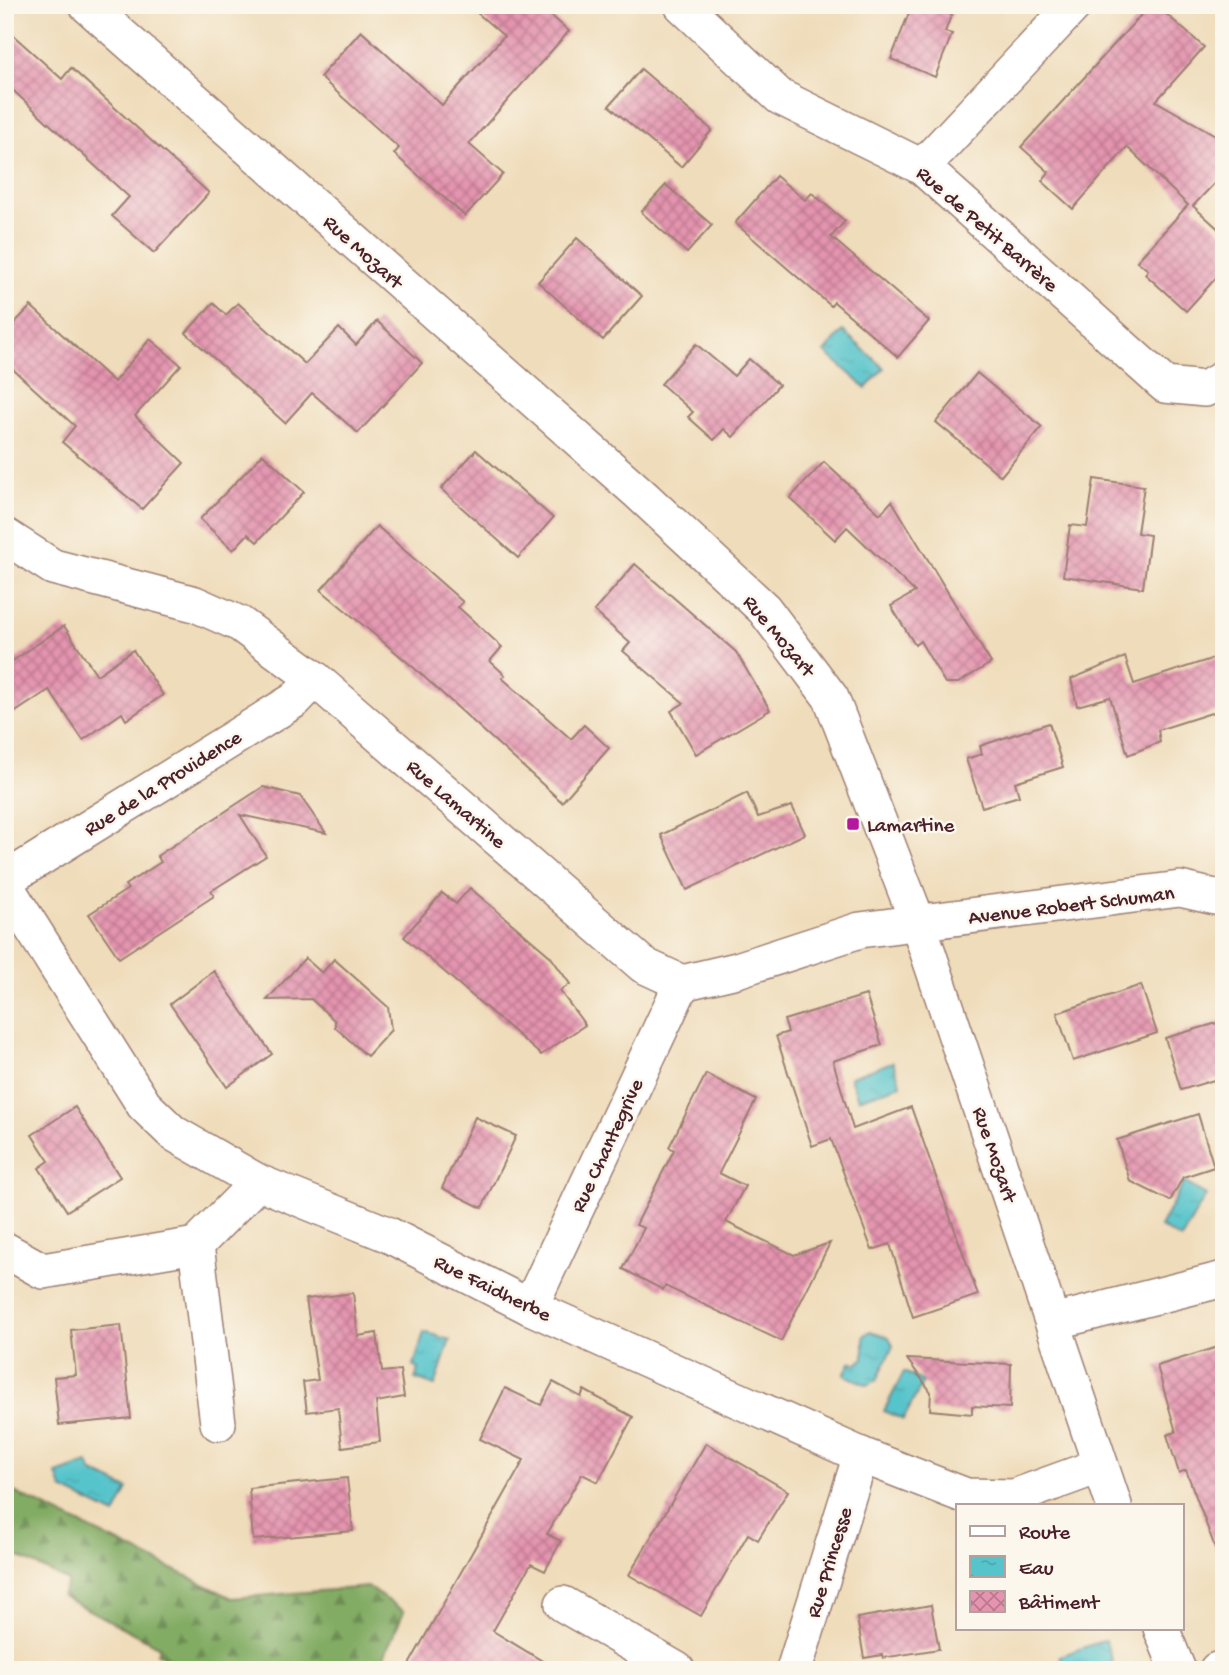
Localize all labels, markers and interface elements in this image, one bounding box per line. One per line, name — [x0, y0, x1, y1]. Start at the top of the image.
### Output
street label: Rue de Petit Barrère — [909, 162, 1063, 300]
street label: Rue Mozart — [316, 211, 409, 298]
street label: Rue Mozart — [736, 591, 820, 685]
street label: Rue de la Providence — [81, 726, 248, 843]
street label: Rue Lamartine — [400, 756, 511, 856]
place label: Lamartine — [867, 815, 955, 840]
marker: Lamartine — [845, 816, 861, 832]
street label: Avenue Robert Schuman — [967, 882, 1176, 933]
street label: Rue Chantegrive — [567, 1075, 652, 1217]
street label: Rue Mozart — [965, 1104, 1021, 1208]
street label: Rue Faidherbe — [429, 1251, 555, 1330]
street label: Rue Princesse — [803, 1504, 860, 1621]
legend — [956, 1504, 1184, 1630]
text: Route — [1019, 1522, 1071, 1547]
text: Eau — [1019, 1558, 1054, 1583]
text: Bâtiment — [1018, 1592, 1101, 1617]

